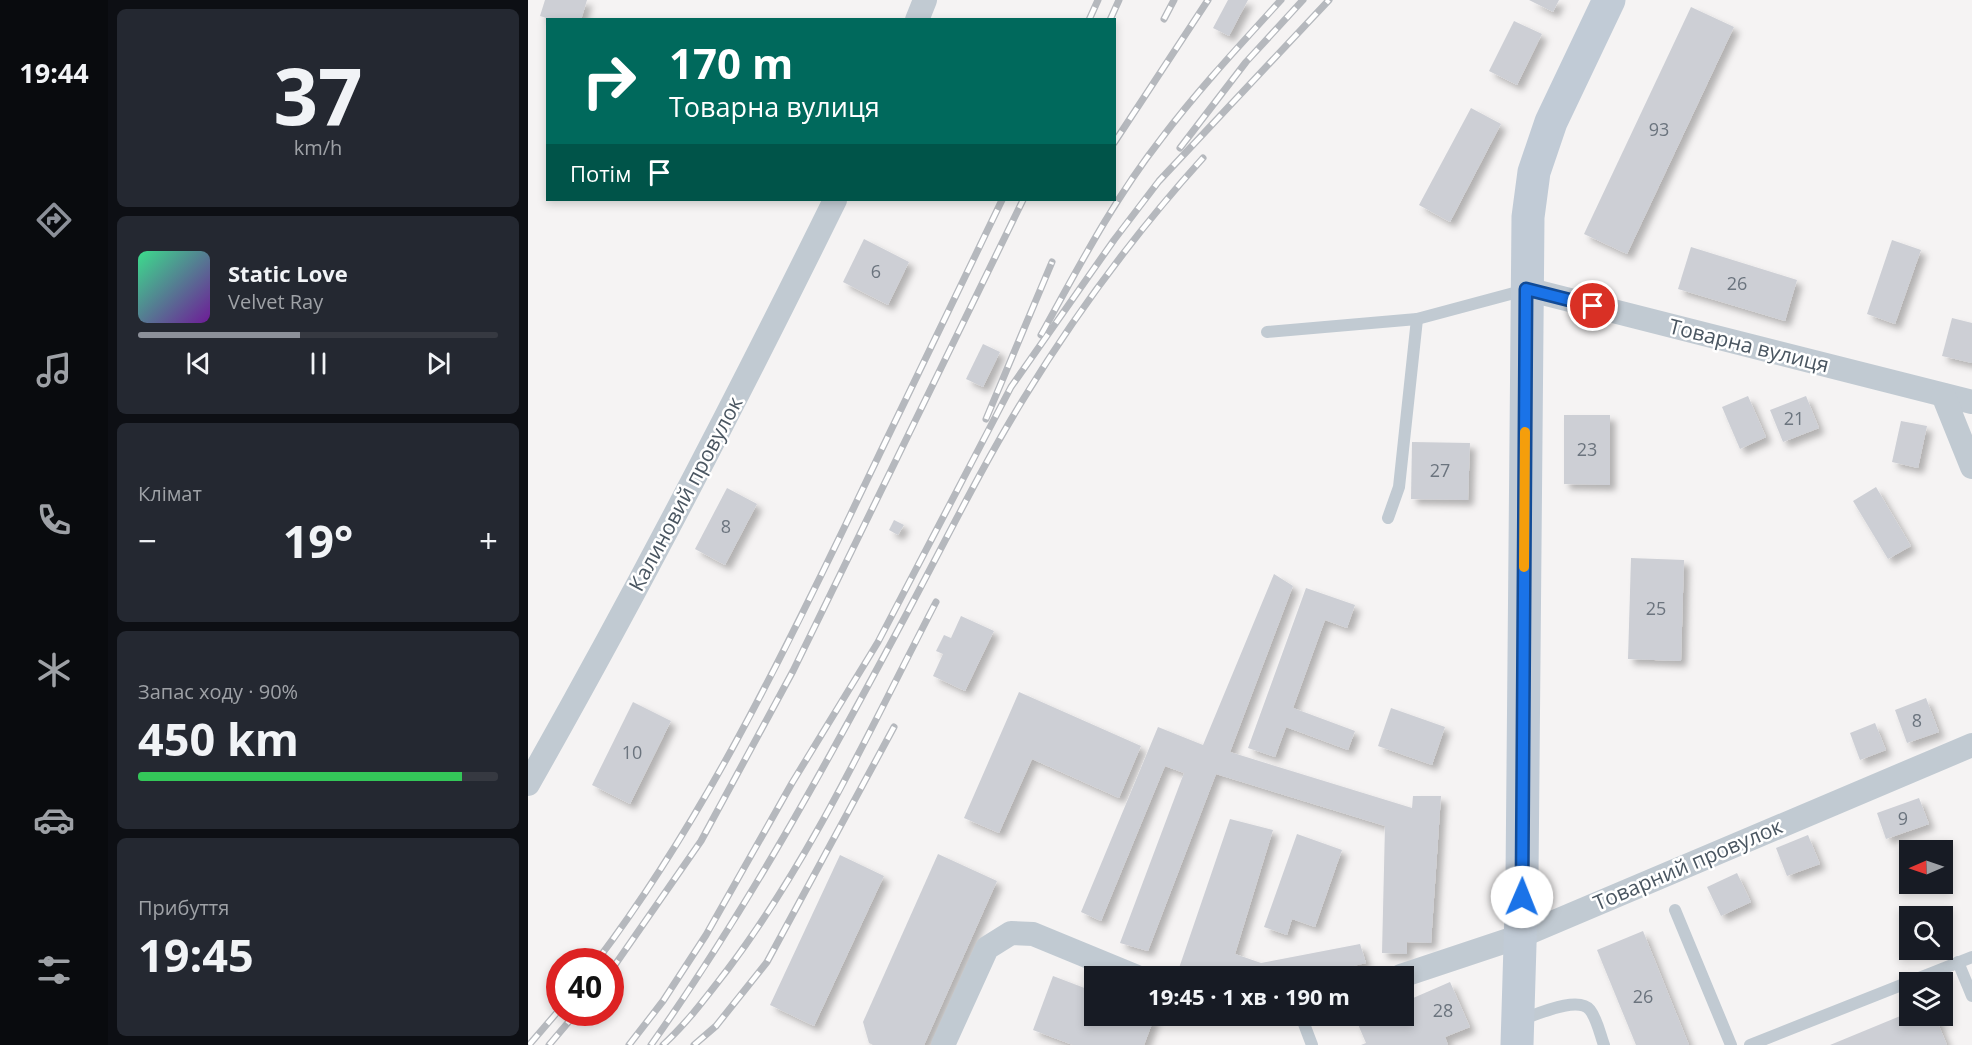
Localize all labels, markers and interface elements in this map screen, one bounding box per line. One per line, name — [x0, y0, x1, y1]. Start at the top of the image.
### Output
text: 170 m — [669, 34, 793, 91]
text: 37 — [273, 42, 363, 148]
icon: right — [570, 42, 648, 120]
text: 19:44 — [19, 54, 89, 91]
text: Товарна вулиця — [669, 88, 880, 125]
house number: 93 — [1649, 117, 1669, 141]
text: km/h — [294, 134, 342, 161]
icon: arrive — [643, 156, 676, 189]
text: Потім — [570, 158, 631, 188]
icon: directions — [33, 199, 75, 241]
text: Static Love — [228, 258, 348, 288]
house number: 6 — [871, 259, 881, 283]
house number: 26 — [1727, 271, 1747, 295]
pin — [1567, 280, 1618, 331]
text: Velvet Ray — [228, 288, 323, 315]
icon: arrive — [1576, 289, 1609, 322]
street label: Товарна вулиця — [1666, 312, 1832, 378]
icon: previous — [182, 347, 215, 380]
icon: pause — [302, 347, 335, 380]
icon: next — [422, 347, 455, 380]
icon: music — [33, 349, 75, 391]
street label: Калиновий провулок — [622, 391, 748, 596]
house number: 21 — [1784, 406, 1804, 430]
house number: 23 — [1577, 437, 1597, 461]
house number: 27 — [1430, 458, 1450, 482]
text: Клімат — [138, 480, 202, 507]
icon: phone — [33, 499, 75, 541]
text: 19° — [283, 510, 353, 571]
house number: 8 — [721, 514, 731, 538]
text: − — [138, 518, 157, 563]
text: + — [479, 518, 498, 563]
house number: 25 — [1646, 596, 1666, 620]
icon: climate — [33, 649, 75, 691]
text: Запас ходу · 90% — [138, 678, 298, 705]
text: 450 km — [138, 708, 299, 769]
house number: 8 — [1912, 708, 1922, 732]
house number: 10 — [622, 740, 642, 764]
icon: car — [33, 799, 75, 841]
house number: 9 — [1898, 806, 1908, 830]
street label: Товарний провулок — [1589, 812, 1787, 917]
north arrow — [1899, 840, 1953, 894]
map controls — [1899, 840, 1953, 1026]
position arrow — [1490, 865, 1554, 929]
text: Прибуття — [138, 894, 229, 921]
button: search — [1899, 906, 1953, 960]
text: 19:45 — [138, 924, 254, 985]
speed limit sign: 40 — [546, 948, 624, 1026]
icon: filters — [33, 949, 75, 991]
button: layers — [1899, 972, 1953, 1026]
text: 19:45 · 1 хв · 190 m — [1148, 981, 1350, 1011]
house number: 26 — [1633, 984, 1653, 1008]
house number: 28 — [1433, 998, 1453, 1022]

